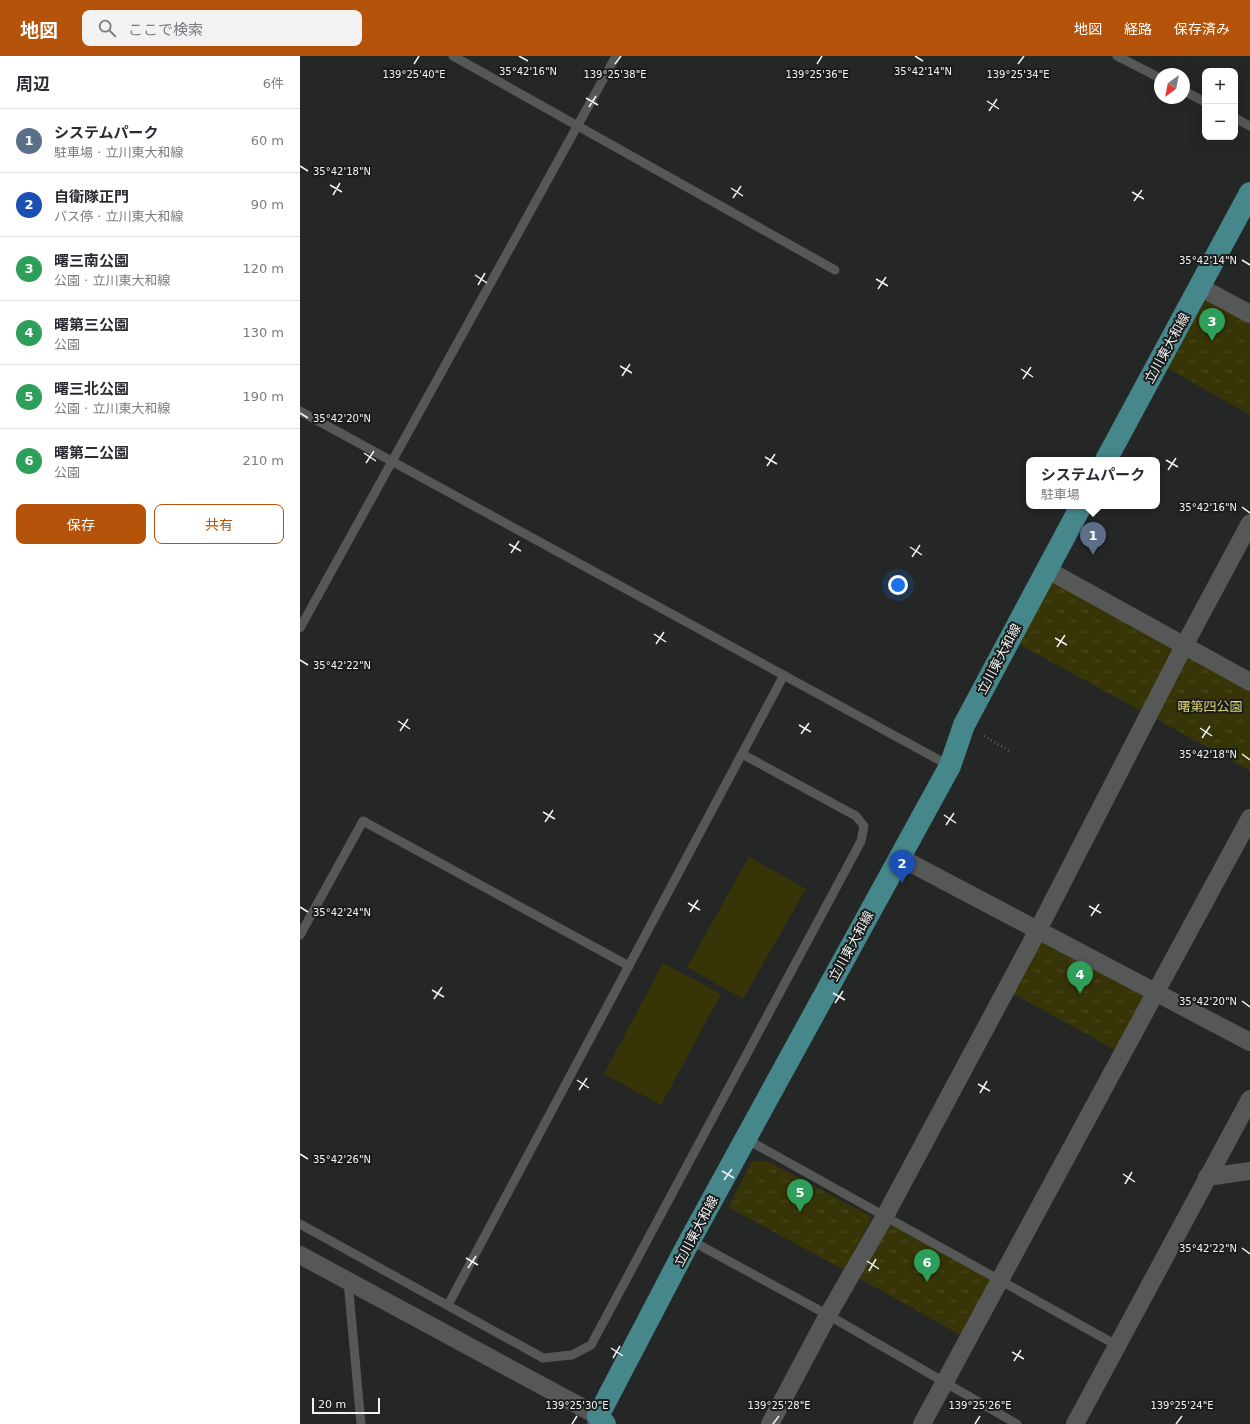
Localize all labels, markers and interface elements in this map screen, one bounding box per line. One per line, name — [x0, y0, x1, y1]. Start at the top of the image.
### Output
search box — [82, 10, 362, 46]
icon: search — [96, 17, 118, 39]
text: 地図 — [20, 19, 58, 41]
text: ここで検索 — [128, 21, 203, 39]
text: 地図 — [1074, 21, 1102, 37]
text: 経路 — [1124, 21, 1152, 37]
text: 保存済み — [1174, 21, 1230, 37]
text: 35°42'16"N — [499, 66, 557, 77]
text: 35°42'14"N — [894, 66, 952, 77]
north arrow — [1154, 68, 1190, 104]
map controls — [1202, 68, 1238, 140]
button: + — [1202, 68, 1238, 104]
text: 139°25'40"E — [382, 69, 446, 80]
text: 139°25'38"E — [583, 69, 647, 80]
text: 139°25'36"E — [785, 69, 849, 80]
text: 139°25'34"E — [986, 69, 1050, 80]
text: 周辺 — [16, 74, 50, 94]
text: 6件 — [263, 76, 284, 91]
button: − — [1202, 104, 1238, 140]
text: システムパーク — [54, 124, 159, 142]
text: 1 — [24, 133, 34, 148]
text: 60 m — [251, 133, 284, 148]
text: 駐車場 · 立川東大和線 — [54, 145, 183, 160]
text: 35°42'18"N — [313, 166, 371, 177]
text: 自衛隊正門 — [54, 188, 129, 206]
text: 2 — [24, 197, 34, 212]
text: 90 m — [251, 197, 284, 212]
text: バス停 · 立川東大和線 — [54, 209, 183, 224]
text: 曙三南公園 — [54, 252, 129, 270]
text: 35°42'14"N — [1179, 255, 1237, 266]
text: 3 — [24, 261, 34, 276]
text: 120 m — [242, 261, 284, 276]
text: 公園 · 立川東大和線 — [54, 273, 170, 288]
pin: 3 — [1199, 308, 1225, 341]
street label: 立川東大和線 — [1142, 310, 1192, 386]
text: 曙第三公園 — [54, 316, 129, 334]
text: 4 — [24, 325, 34, 340]
text: 130 m — [242, 325, 284, 340]
text: 公園 — [54, 337, 80, 352]
text: 曙三北公園 — [54, 380, 129, 398]
text: 5 — [24, 389, 34, 404]
text: 190 m — [242, 389, 284, 404]
text: 公園 · 立川東大和線 — [54, 401, 170, 416]
text: 35°42'20"N — [313, 413, 371, 424]
text: 曙第二公園 — [54, 444, 129, 462]
text: 6 — [24, 453, 34, 468]
text: 210 m — [242, 453, 284, 468]
popup — [1026, 457, 1160, 509]
text: 公園 — [54, 465, 80, 480]
text: システムパーク — [1041, 466, 1145, 484]
text: 駐車場 — [1041, 487, 1080, 502]
text: 35°42'16"N — [1179, 502, 1237, 513]
button: 保存 — [16, 504, 146, 544]
button: 共有 — [154, 504, 284, 544]
pin: 1 — [1080, 522, 1106, 555]
your location — [888, 575, 908, 595]
street label: 立川東大和線 — [974, 621, 1024, 697]
text: 35°42'22"N — [313, 660, 371, 671]
park label: 曙第四公園 — [1177, 699, 1243, 714]
text: 35°42'18"N — [1179, 749, 1237, 760]
pin: 2 — [889, 850, 915, 883]
text: 35°42'24"N — [313, 907, 371, 918]
street label: 立川東大和線 — [826, 908, 876, 984]
pin: 4 — [1067, 961, 1093, 994]
text: 35°42'20"N — [1179, 996, 1237, 1007]
text: 35°42'26"N — [313, 1154, 371, 1165]
pin: 5 — [787, 1179, 813, 1212]
street label: 立川東大和線 — [671, 1193, 721, 1269]
text: 35°42'22"N — [1179, 1243, 1237, 1254]
pin: 6 — [914, 1249, 940, 1282]
scale bar — [312, 1396, 380, 1415]
text: 20 m — [318, 1398, 346, 1411]
text: 139°25'30"E — [545, 1400, 609, 1411]
text: 139°25'28"E — [747, 1400, 811, 1411]
text: 139°25'26"E — [948, 1400, 1012, 1411]
text: 139°25'24"E — [1150, 1400, 1214, 1411]

